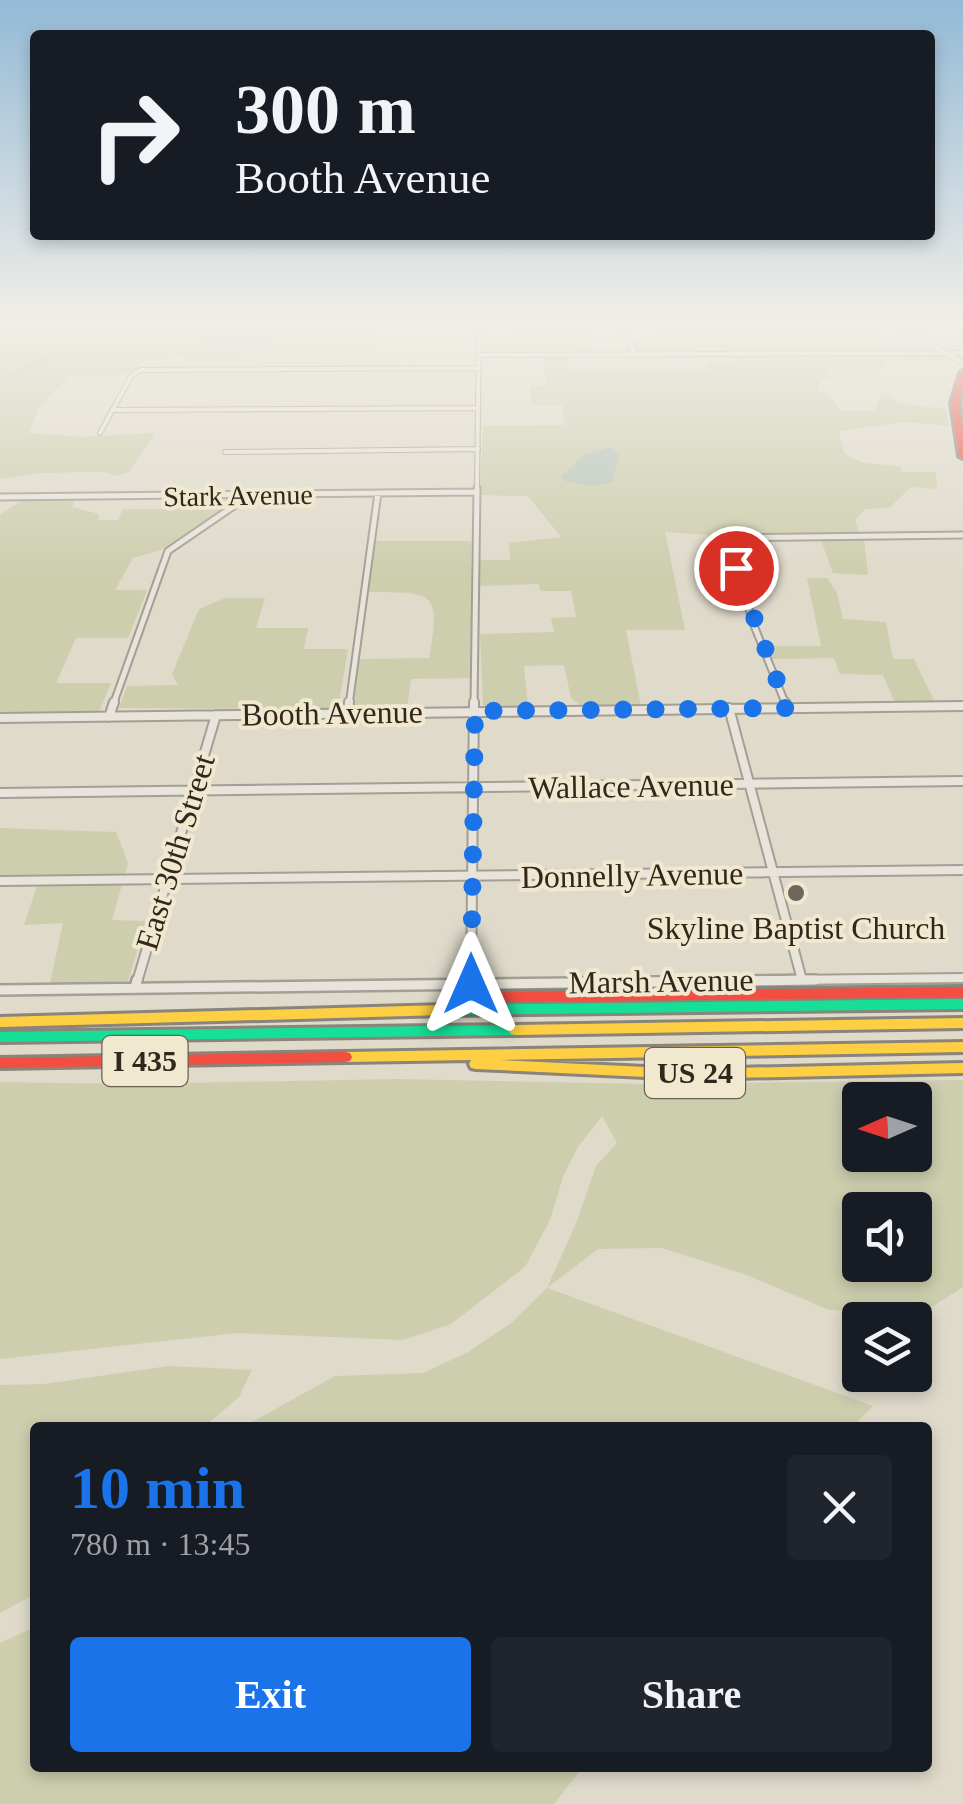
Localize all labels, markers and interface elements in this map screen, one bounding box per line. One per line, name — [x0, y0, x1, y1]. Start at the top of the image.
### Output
icon: right — [70, 70, 200, 200]
text: 300 m — [235, 71, 416, 148]
text: Booth Avenue — [235, 153, 490, 203]
street label: Stark Avenue — [163, 479, 313, 512]
pin — [694, 526, 779, 611]
icon: arrive — [709, 541, 764, 596]
street label: Booth Avenue — [241, 693, 423, 733]
street label: East 30th Street — [128, 750, 222, 954]
street label: Wallace Avenue — [528, 766, 734, 806]
street label: Donnelly Avenue — [520, 855, 744, 895]
marker: Skyline Baptist Church — [785, 882, 807, 904]
place label: Skyline Baptist Church — [647, 910, 945, 946]
position arrow — [419, 932, 523, 1036]
street label: Marsh Avenue — [568, 961, 754, 1001]
road number: I 435 — [102, 1036, 188, 1086]
road number: US 24 — [645, 1048, 745, 1098]
north arrow — [842, 1082, 932, 1172]
map controls — [842, 1082, 932, 1392]
button: sound — [842, 1192, 932, 1282]
button: layers — [842, 1302, 932, 1392]
text: 10 min — [70, 1455, 245, 1521]
button: close — [787, 1455, 892, 1560]
text: 780 m · 13:45 — [70, 1526, 250, 1562]
button: Exit — [70, 1637, 471, 1752]
button: Share — [491, 1637, 892, 1752]

